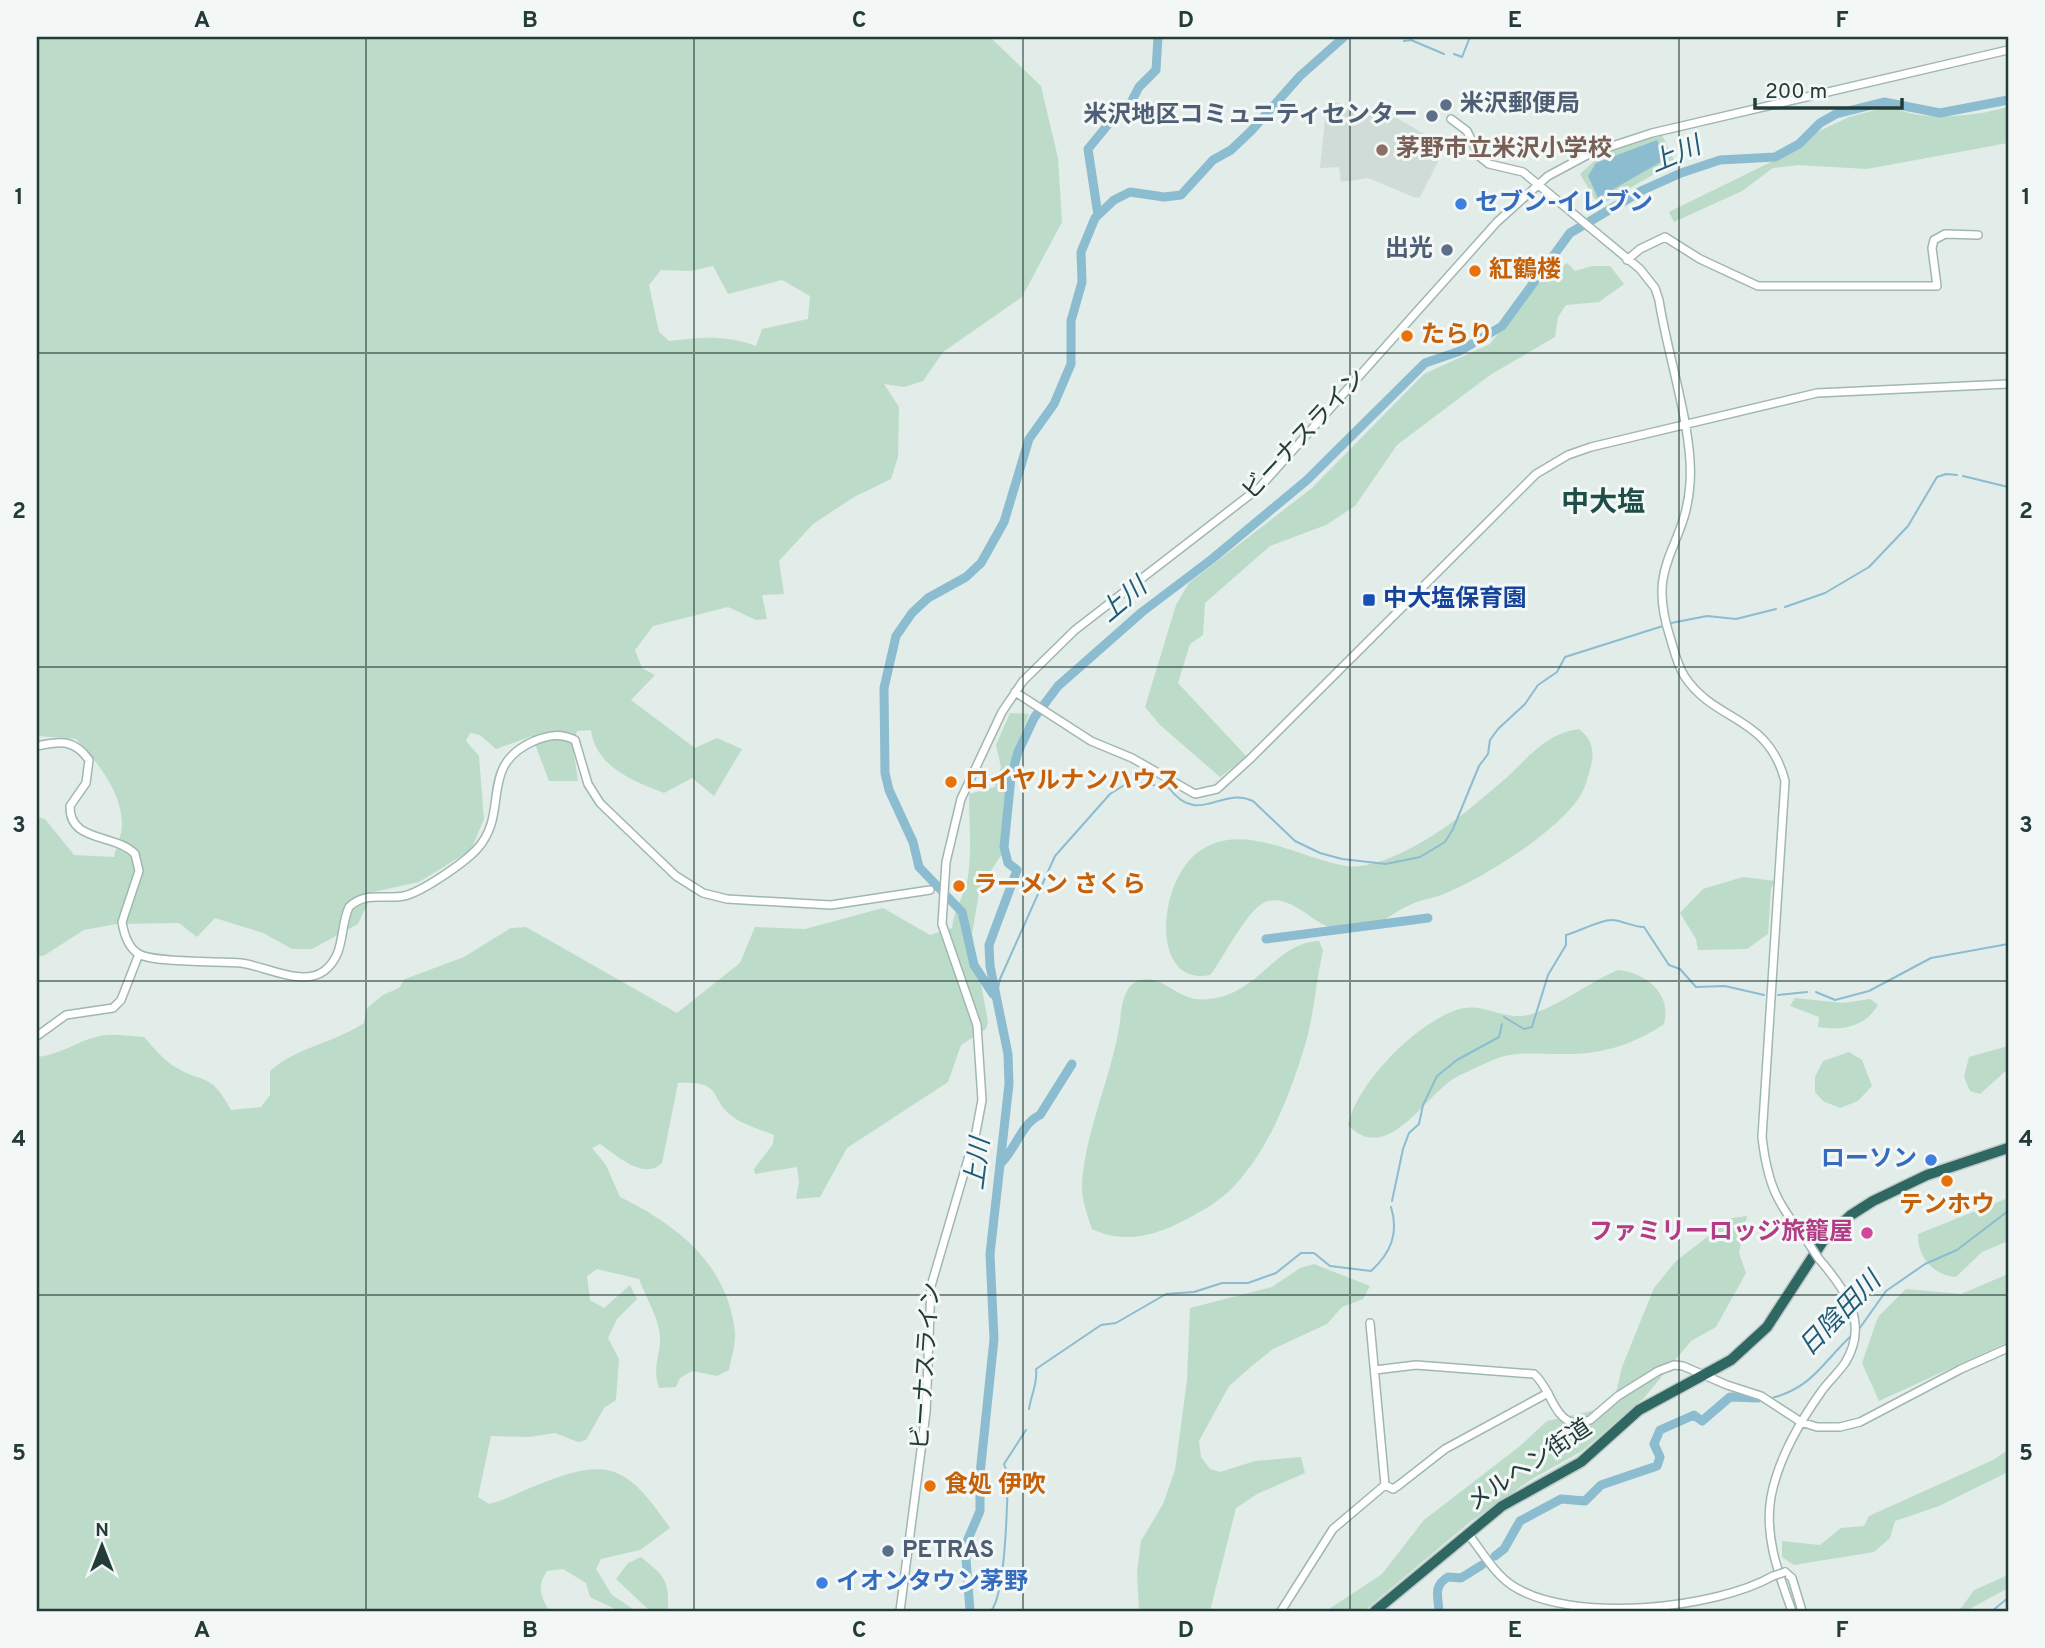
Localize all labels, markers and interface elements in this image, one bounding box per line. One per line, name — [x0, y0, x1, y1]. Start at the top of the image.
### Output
text: A — [194, 7, 210, 36]
text: B — [522, 7, 538, 36]
text: C — [852, 7, 866, 36]
text: D — [1178, 7, 1194, 36]
text: E — [1508, 7, 1522, 36]
text: F — [1835, 7, 1849, 36]
scale bar — [1755, 66, 1902, 110]
text: 200 m — [1765, 79, 1827, 106]
place label: 米沢郵便局 — [1460, 90, 1580, 120]
marker: 米沢郵便局 — [1438, 97, 1454, 113]
place label: 米沢地区コミュニティセンター — [1083, 101, 1418, 131]
marker: 米沢地区コミュニティセンター — [1424, 108, 1440, 124]
water label: 上川 — [1646, 129, 1709, 181]
place label: 茅野市立米沢小学校 — [1396, 135, 1612, 165]
marker: 茅野市立米沢小学校 — [1374, 142, 1390, 158]
text: 1 — [14, 184, 24, 213]
text: 1 — [2021, 184, 2031, 213]
place label: セブン-イレブン — [1475, 189, 1653, 219]
marker: セブン-イレブン — [1453, 196, 1469, 212]
place label: 出光 — [1385, 235, 1433, 265]
marker: 出光 — [1439, 242, 1455, 258]
place label: 紅鶴楼 — [1489, 256, 1561, 286]
marker: 紅鶴楼 — [1467, 263, 1483, 279]
place label: たらり — [1421, 321, 1493, 351]
marker: たらり — [1399, 328, 1415, 344]
street label: ビーナスライン — [1237, 363, 1373, 507]
district label: 中大塩 — [1561, 486, 1645, 522]
text: 2 — [12, 498, 26, 527]
text: 2 — [2019, 498, 2033, 527]
water label: 上川 — [1093, 570, 1157, 630]
place label: 中大塩保育園 — [1383, 585, 1527, 615]
marker: 中大塩保育園 — [1361, 592, 1377, 608]
place label: ロイヤルナンハウス — [965, 767, 1180, 797]
marker: ロイヤルナンハウス — [943, 774, 959, 790]
text: 3 — [12, 812, 26, 841]
text: 3 — [2019, 812, 2033, 841]
place label: ラーメン さくら — [973, 871, 1146, 901]
marker: ラーメン さくら — [951, 878, 967, 894]
text: 4 — [12, 1126, 26, 1155]
text: 4 — [2019, 1126, 2033, 1155]
water label: 上川 — [959, 1133, 999, 1192]
place label: ローソン — [1821, 1145, 1917, 1175]
marker: ローソン — [1923, 1152, 1939, 1168]
marker: テンホウ — [1939, 1173, 1955, 1189]
place label: テンホウ — [1899, 1191, 1995, 1221]
place label: ファミリーロッジ旅籠屋 — [1589, 1218, 1853, 1248]
marker: ファミリーロッジ旅籠屋 — [1859, 1225, 1875, 1241]
water label: 日陰田川 — [1793, 1264, 1891, 1364]
street label: ビーナスライン — [906, 1281, 948, 1451]
street label: メルヘン街道 — [1462, 1413, 1598, 1519]
text: 5 — [12, 1440, 26, 1469]
text: 5 — [2019, 1440, 2033, 1469]
place label: 食処 伊吹 — [944, 1471, 1046, 1501]
marker: 食処 伊吹 — [922, 1478, 938, 1494]
north arrow — [66, 1512, 136, 1582]
text: N — [95, 1519, 109, 1543]
place label: PETRAS — [902, 1536, 994, 1566]
marker: PETRAS — [880, 1543, 896, 1559]
place label: イオンタウン茅野 — [836, 1568, 1028, 1598]
marker: イオンタウン茅野 — [814, 1575, 830, 1591]
text: A — [194, 1617, 210, 1646]
text: B — [522, 1617, 538, 1646]
text: C — [852, 1617, 866, 1646]
text: D — [1178, 1617, 1194, 1646]
text: E — [1508, 1617, 1522, 1646]
text: F — [1835, 1617, 1849, 1646]

